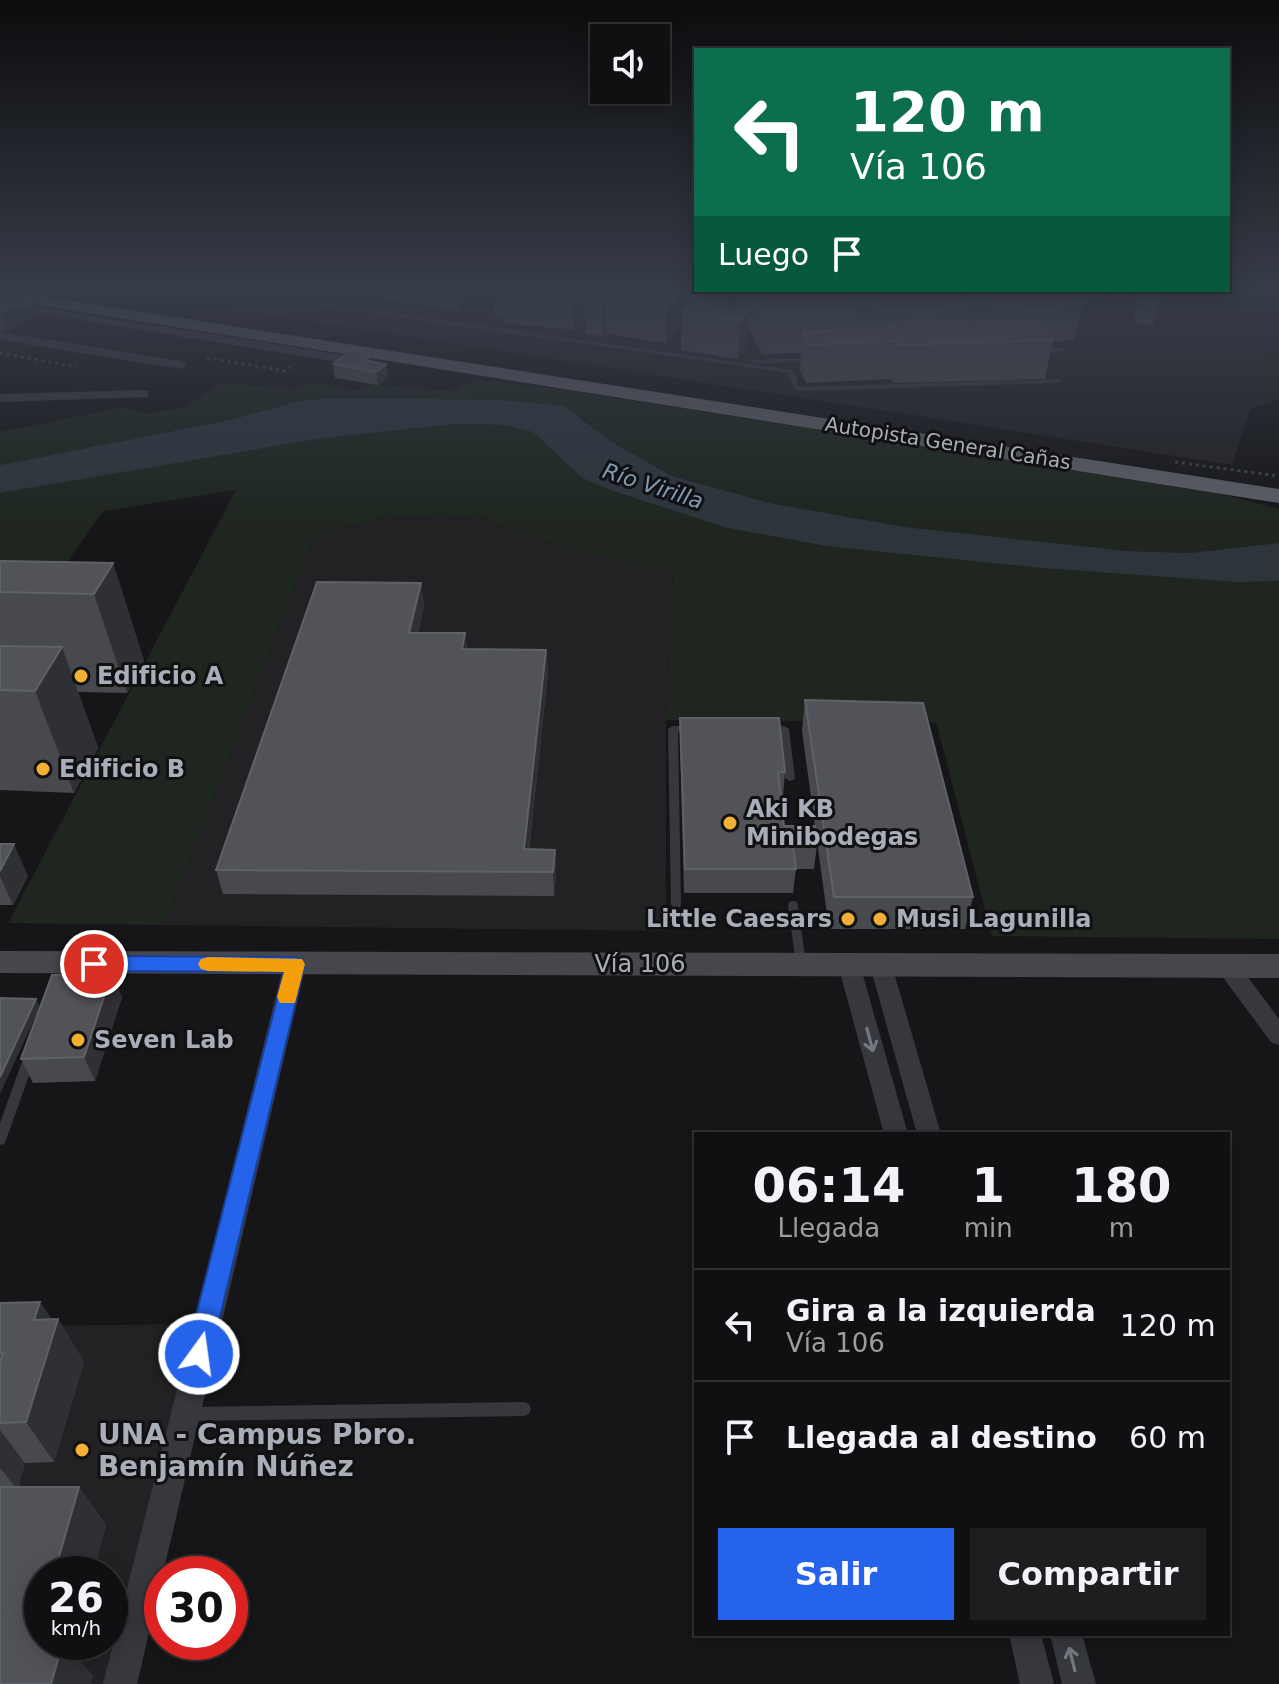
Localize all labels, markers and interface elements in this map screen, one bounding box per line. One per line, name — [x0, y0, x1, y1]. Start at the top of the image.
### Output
map controls — [590, 24, 670, 104]
button: sound — [590, 24, 670, 104]
text: 120 m — [850, 79, 1045, 144]
icon: left — [718, 80, 822, 184]
text: Vía 106 — [850, 146, 987, 187]
icon: arrive — [825, 232, 869, 276]
text: Luego — [718, 237, 809, 272]
street label: Autopista General Cañas — [823, 412, 1073, 474]
water label: Río Virilla — [600, 458, 706, 514]
place label: Edificio A — [97, 662, 224, 690]
marker: Edificio A — [72, 667, 90, 685]
place label: Edificio B — [59, 755, 185, 783]
marker: Edificio B — [34, 760, 52, 778]
place label: Aki KB Minibodegas — [746, 795, 918, 851]
marker: Aki KB Minibodegas — [721, 814, 739, 832]
place label: Little Caesars — [646, 905, 832, 933]
place label: Musi Lagunilla — [896, 905, 1092, 933]
marker: Little Caesars — [839, 910, 857, 928]
marker: Musi Lagunilla — [871, 910, 889, 928]
pin — [60, 930, 128, 998]
icon: arrive — [72, 942, 116, 986]
street label: Vía 106 — [594, 950, 686, 978]
place label: Seven Lab — [94, 1026, 234, 1054]
one-way arrow — [863, 1027, 878, 1053]
marker: Seven Lab — [69, 1031, 87, 1049]
text: 06:14 — [752, 1157, 905, 1213]
text: 1 — [972, 1157, 1005, 1213]
text: 180 — [1071, 1157, 1171, 1213]
text: Llegada — [778, 1213, 880, 1243]
text: min — [964, 1213, 1013, 1243]
text: m — [1109, 1213, 1134, 1243]
text: Gira a la izquierda — [786, 1293, 1096, 1328]
icon: left — [718, 1303, 762, 1347]
text: 120 m — [1120, 1308, 1216, 1343]
position arrow — [157, 1312, 241, 1396]
text: Vía 106 — [786, 1328, 885, 1358]
icon: arrive — [718, 1415, 762, 1459]
place label: UNA - Campus Pbro. Benjamín Núñez — [98, 1418, 416, 1483]
text: Llegada al destino — [786, 1420, 1097, 1455]
text: 60 m — [1129, 1420, 1206, 1455]
marker: UNA - Campus Pbro. Benjamín Núñez — [73, 1441, 91, 1459]
button: Salir — [718, 1528, 954, 1620]
button: Compartir — [970, 1528, 1206, 1620]
speed limit sign: 30 — [144, 1556, 248, 1660]
text: 26 — [48, 1575, 104, 1621]
text: km/h — [51, 1616, 101, 1640]
one-way arrow — [1064, 1647, 1079, 1672]

